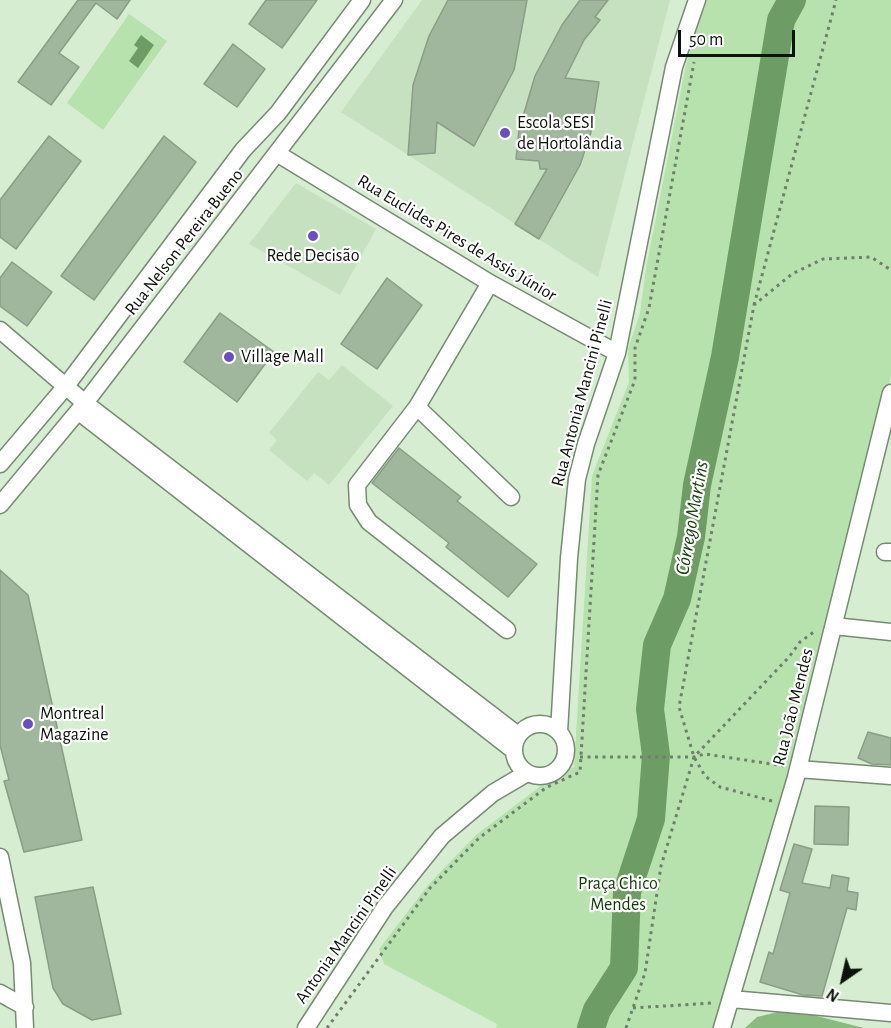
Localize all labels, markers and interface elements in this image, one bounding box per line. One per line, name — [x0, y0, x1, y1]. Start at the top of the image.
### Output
scale bar — [681, 18, 798, 56]
text: 50 m — [689, 31, 723, 49]
place label: Escola SESI de Hortolândia — [517, 112, 622, 154]
marker: Escola SESI de Hortolândia — [498, 126, 512, 140]
street label: Rua Nelson Pereira Bueno — [120, 164, 248, 320]
street label: Rua Euclides Pires de Assis Júnior — [353, 170, 561, 306]
marker: Rede Decisão — [306, 229, 320, 243]
place label: Rede Decisão — [266, 245, 360, 267]
street label: Rua Antonia Mancini Pinelli — [547, 297, 617, 489]
place label: Village Mall — [241, 346, 324, 368]
marker: Village Mall — [222, 350, 236, 364]
water label: Córrego Martins — [670, 459, 714, 577]
street label: Rua João Mendes — [768, 646, 818, 768]
place label: Montreal Magazine — [40, 703, 109, 746]
marker: Montreal Magazine — [21, 717, 35, 731]
street label: Antonia Mancini Pinelli — [291, 862, 401, 1008]
park label: Praça Chico Mendes — [578, 873, 658, 916]
north arrow — [813, 950, 873, 1010]
text: N — [824, 985, 842, 1005]

